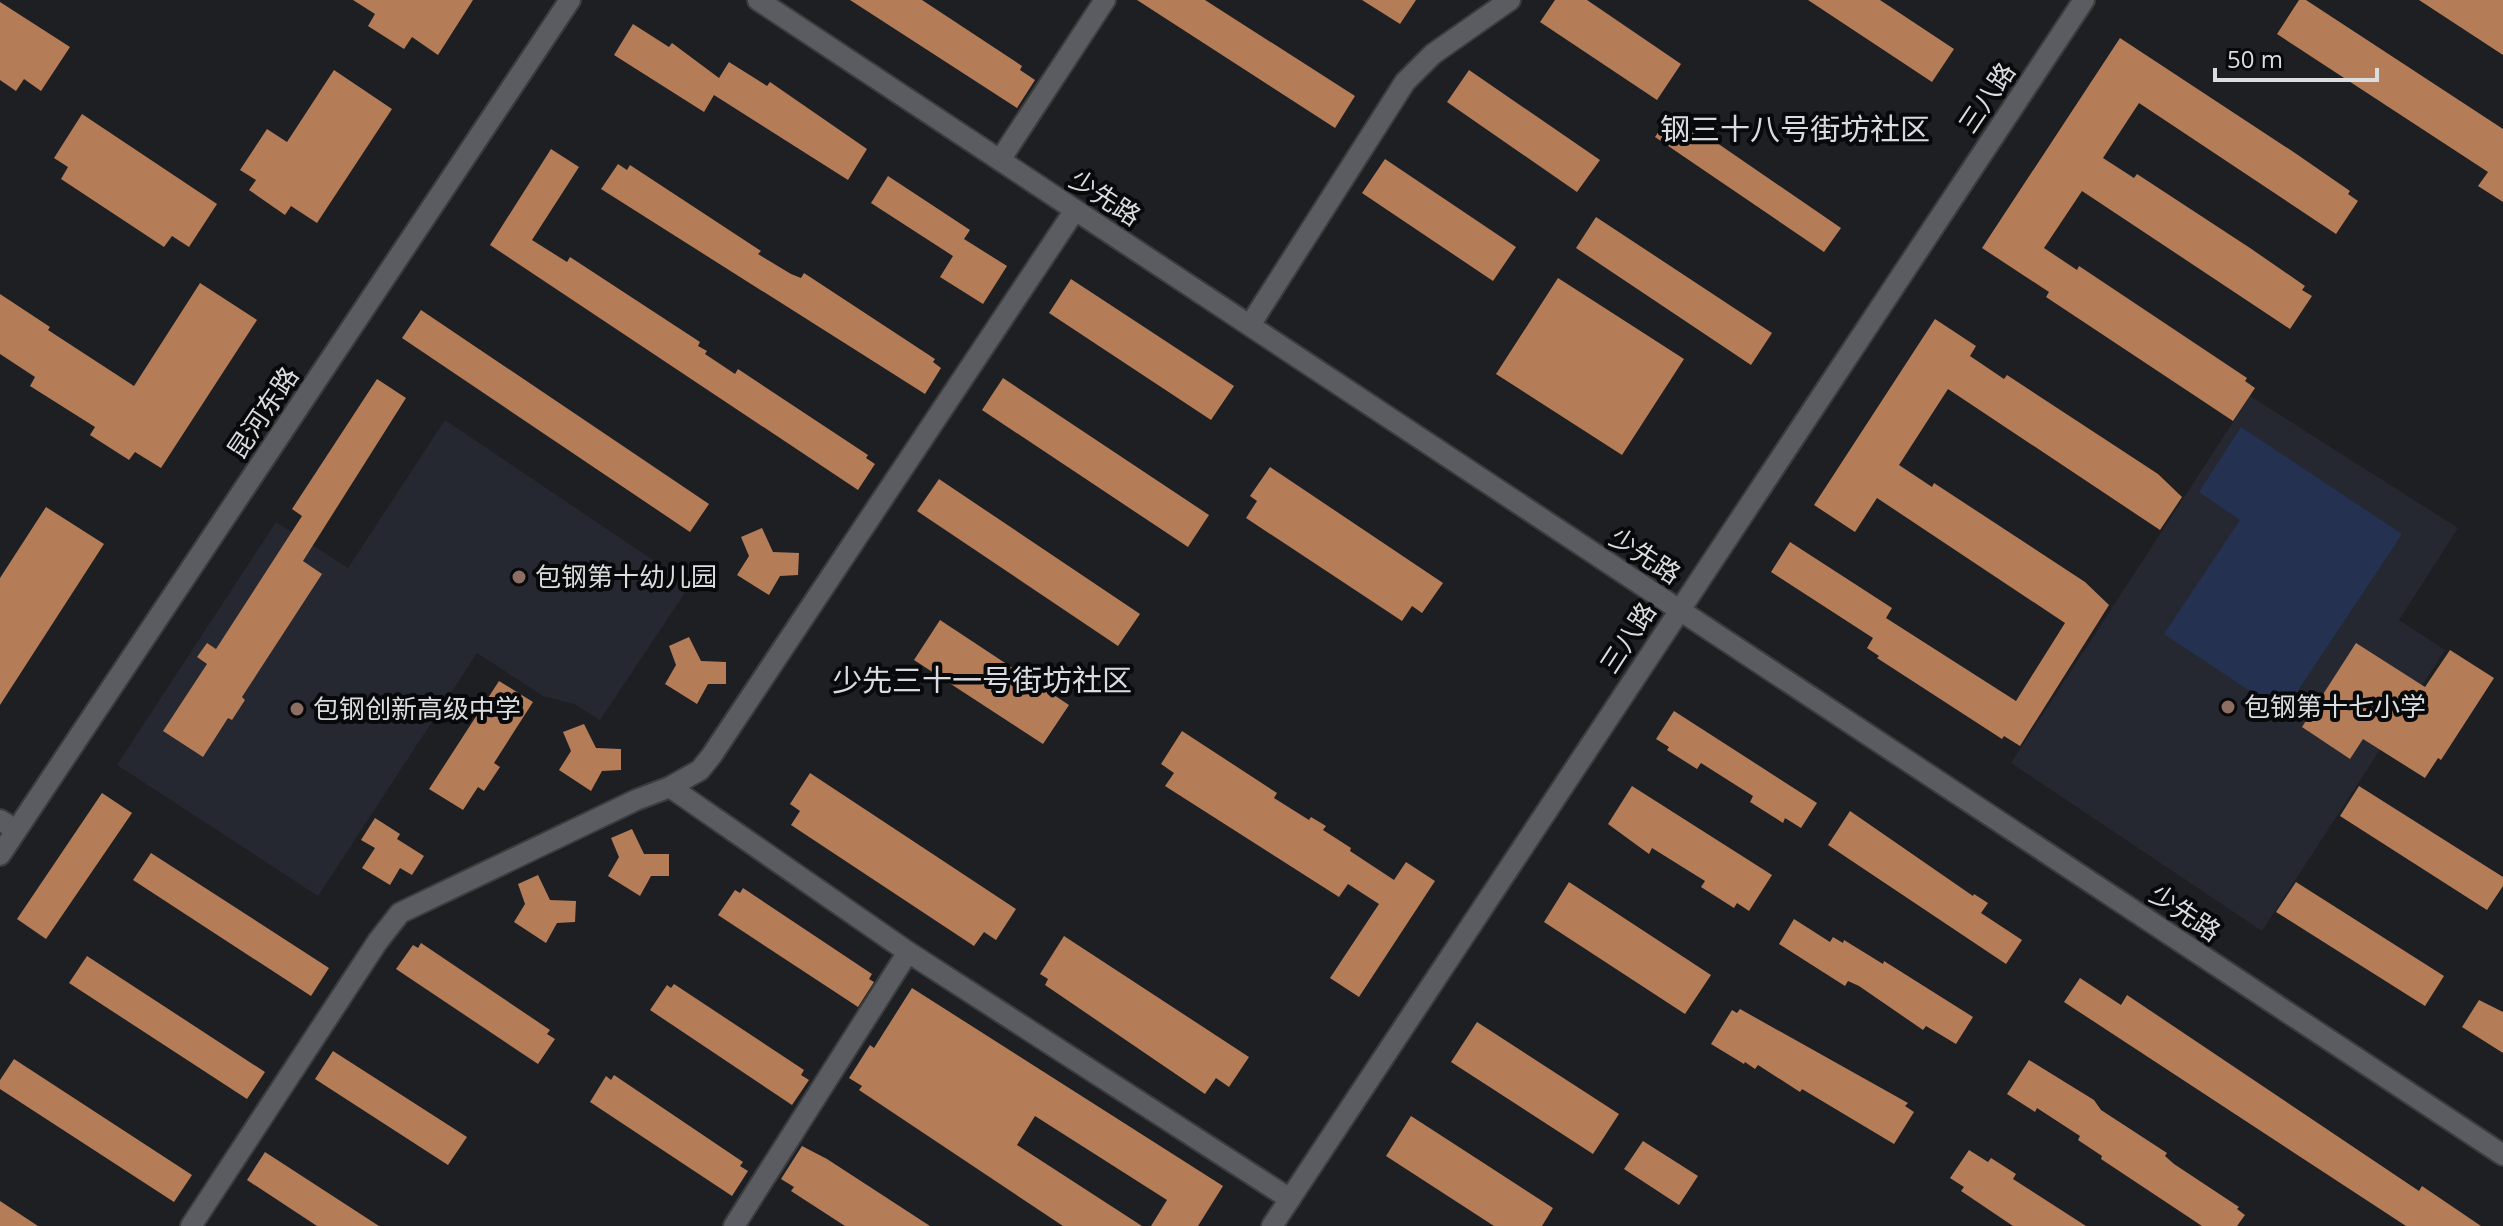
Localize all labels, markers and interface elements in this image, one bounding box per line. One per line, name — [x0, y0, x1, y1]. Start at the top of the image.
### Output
scale bar — [2215, 32, 2377, 82]
text: 50 m — [2227, 42, 2283, 75]
street label: 三八路 — [1949, 55, 2023, 140]
district label: 钢三十八号街坊社区 — [1660, 108, 1930, 149]
street label: 少先路 — [1063, 161, 1148, 234]
street label: 昆河东路 — [218, 359, 306, 466]
street label: 少先路 — [1603, 519, 1688, 592]
place label: 包钢第十幼儿园 — [535, 558, 717, 594]
marker: 包钢第十幼儿园 — [510, 568, 528, 586]
street label: 三八路 — [1591, 595, 1664, 680]
district label: 少先三十一号街坊社区 — [832, 659, 1132, 700]
place label: 包钢第十七小学 — [2244, 688, 2426, 724]
place label: 包钢创新高级中学 — [313, 690, 521, 726]
marker: 包钢第十七小学 — [2219, 698, 2237, 716]
marker: 包钢创新高级中学 — [288, 700, 306, 718]
street label: 少先路 — [2143, 875, 2228, 949]

